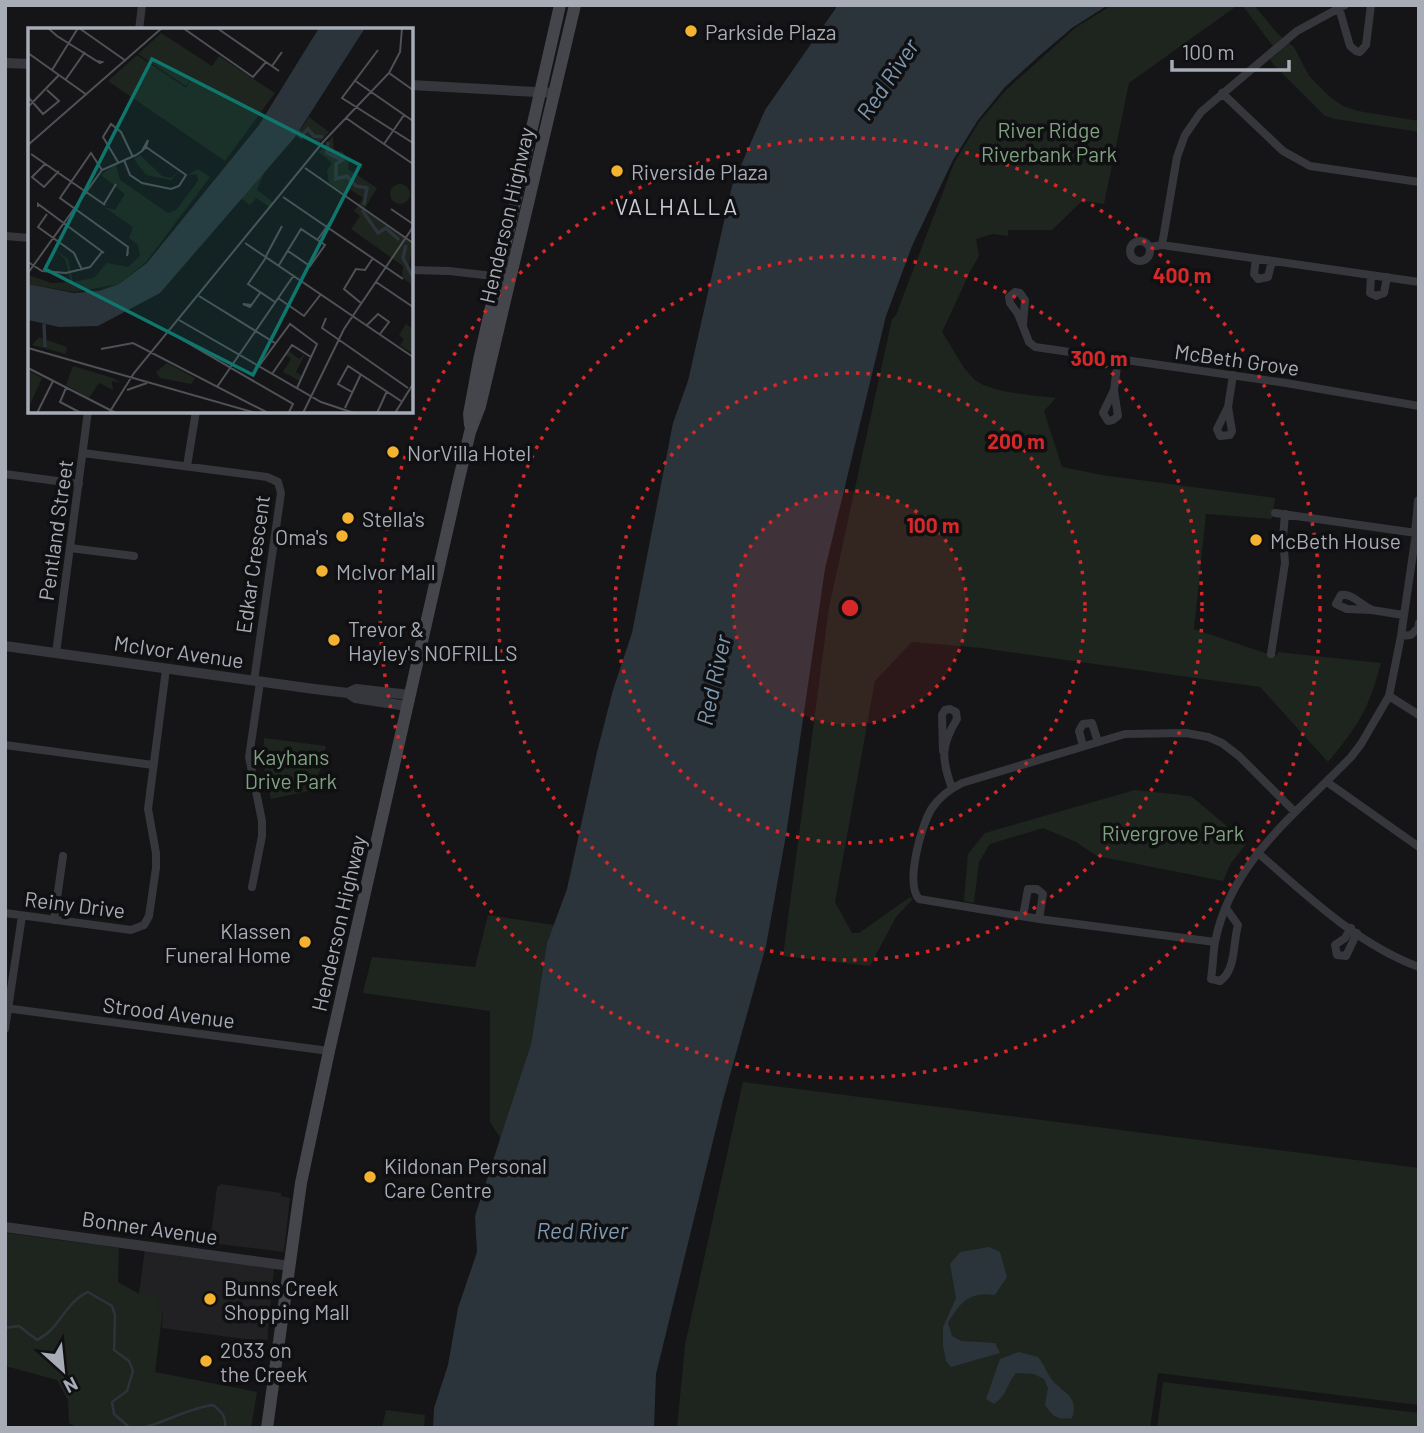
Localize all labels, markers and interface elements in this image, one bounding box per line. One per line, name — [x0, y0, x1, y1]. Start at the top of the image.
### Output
place label: Parkside Plaza — [705, 19, 837, 44]
marker: Parkside Plaza — [683, 23, 699, 39]
inset map — [28, 28, 413, 413]
scale bar — [1172, 28, 1289, 72]
water label: Red River — [850, 32, 925, 125]
text: 100 m — [1182, 39, 1235, 64]
park label: River Ridge Riverbank Park — [981, 117, 1117, 166]
street label: Henderson Highway — [474, 124, 539, 306]
place label: Riverside Plaza — [631, 159, 768, 184]
marker: Riverside Plaza — [609, 163, 625, 179]
district label: VALHALLA — [615, 192, 739, 220]
text: 400 m — [1153, 262, 1211, 287]
street label: McBeth Grove — [1173, 338, 1301, 380]
text: 300 m — [1070, 345, 1128, 370]
text: 200 m — [987, 428, 1045, 453]
place label: NorVilla Hotel — [407, 440, 531, 465]
marker: NorVilla Hotel — [385, 444, 401, 460]
street label: Pentland Street — [33, 458, 77, 602]
street label: Edkar Crescent — [230, 493, 274, 635]
place label: Stella's — [362, 506, 425, 531]
marker: Stella's — [340, 510, 356, 526]
text: 100 m — [906, 512, 960, 537]
place label: Oma's — [275, 524, 328, 549]
marker: Oma's — [334, 528, 350, 544]
place label: McBeth House — [1270, 528, 1401, 553]
marker: McBeth House — [1248, 532, 1264, 548]
place label: McIvor Mall — [336, 559, 436, 584]
marker: McIvor Mall — [314, 563, 330, 579]
centre of rings — [838, 596, 862, 620]
place label: Trevor & Hayley's NOFRILLS — [348, 616, 518, 665]
street label: McIvor Avenue — [112, 630, 246, 672]
water label: Red River — [690, 631, 736, 728]
marker: Trevor & Hayley's NOFRILLS — [326, 632, 342, 648]
park label: Kayhans Drive Park — [245, 744, 337, 793]
park label: Rivergrove Park — [1102, 820, 1244, 845]
street label: Henderson Highway — [306, 832, 371, 1014]
street label: Reiny Drive — [23, 885, 127, 923]
place label: Klassen Funeral Home — [165, 918, 291, 967]
marker: Klassen Funeral Home — [297, 934, 313, 950]
street label: Strood Avenue — [102, 992, 236, 1032]
place label: Kildonan Personal Care Centre — [384, 1153, 547, 1202]
marker: Kildonan Personal Care Centre — [362, 1169, 378, 1185]
street label: Bonner Avenue — [80, 1205, 220, 1249]
water label: Red River — [536, 1216, 629, 1244]
place label: Bunns Creek Shopping Mall — [224, 1275, 350, 1324]
marker: Bunns Creek Shopping Mall — [202, 1291, 218, 1307]
north arrow — [28, 1335, 98, 1405]
place label: 2033 on the Creek — [220, 1337, 307, 1386]
marker: 2033 on the Creek — [198, 1353, 214, 1369]
text: N — [60, 1372, 82, 1399]

